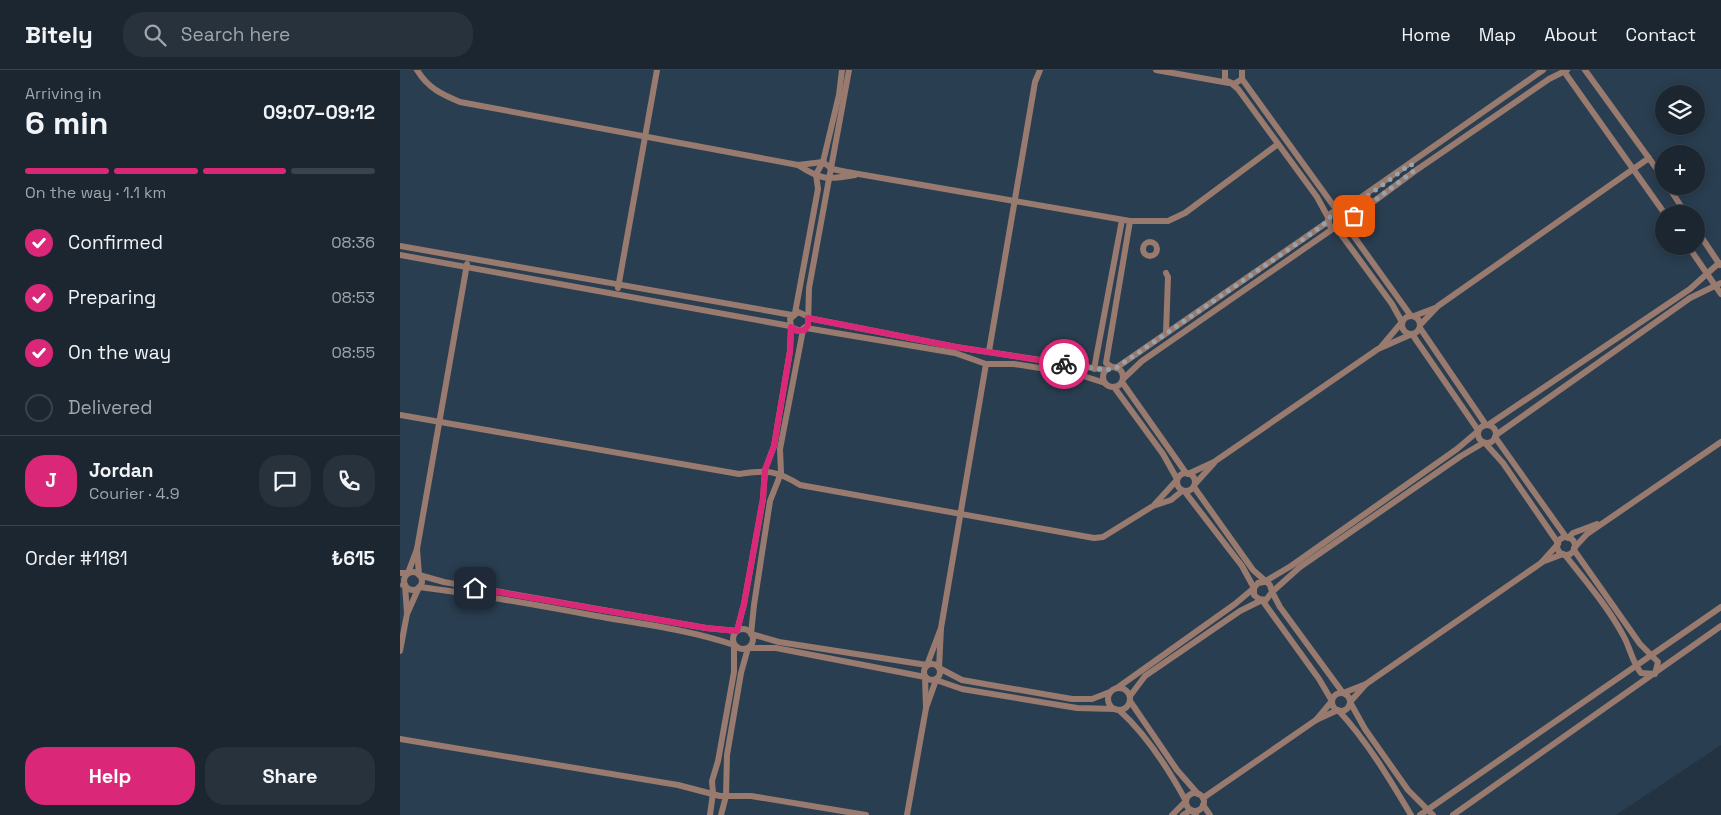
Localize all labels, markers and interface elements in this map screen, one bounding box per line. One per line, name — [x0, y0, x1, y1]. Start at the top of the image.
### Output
search box — [123, 12, 473, 57]
text: Bitely — [25, 19, 93, 50]
icon: search — [141, 21, 169, 49]
text: Search here — [181, 22, 290, 47]
text: Home — [1402, 23, 1451, 46]
text: Map — [1479, 23, 1516, 46]
text: About — [1544, 23, 1598, 46]
text: Contact — [1626, 23, 1696, 46]
text: Arriving in — [25, 83, 102, 104]
map controls — [1655, 85, 1705, 255]
button: layers — [1655, 85, 1705, 135]
text: 09:07–09:12 — [263, 100, 375, 125]
text: 6 min — [25, 103, 108, 143]
button: + — [1655, 145, 1705, 195]
text: On the way · 1.1 km — [25, 182, 166, 203]
pin — [1333, 195, 1375, 237]
icon: bag — [1340, 202, 1368, 230]
button: − — [1655, 205, 1705, 255]
icon: check — [25, 229, 53, 257]
text: Confirmed — [68, 230, 163, 255]
text: 08:36 — [331, 232, 375, 253]
icon: check — [25, 284, 53, 312]
text: Preparing — [68, 285, 156, 310]
text: 08:53 — [331, 287, 375, 308]
icon: check — [25, 339, 53, 367]
courier — [1039, 339, 1089, 389]
text: On the way — [68, 340, 171, 365]
text: 08:55 — [332, 342, 375, 363]
icon: bike — [1050, 350, 1078, 378]
text: Delivered — [68, 395, 153, 420]
button: chat — [259, 455, 311, 507]
button: phone — [323, 455, 375, 507]
text: Jordan — [89, 458, 154, 483]
text: J — [45, 468, 57, 493]
text: Courier · 4.9 — [89, 483, 179, 504]
text: Order #1181 — [25, 546, 128, 571]
text: ₺615 — [332, 546, 375, 571]
pin — [454, 567, 496, 609]
icon: home — [461, 574, 489, 602]
button: Help — [25, 747, 195, 805]
button: Share — [205, 747, 375, 805]

